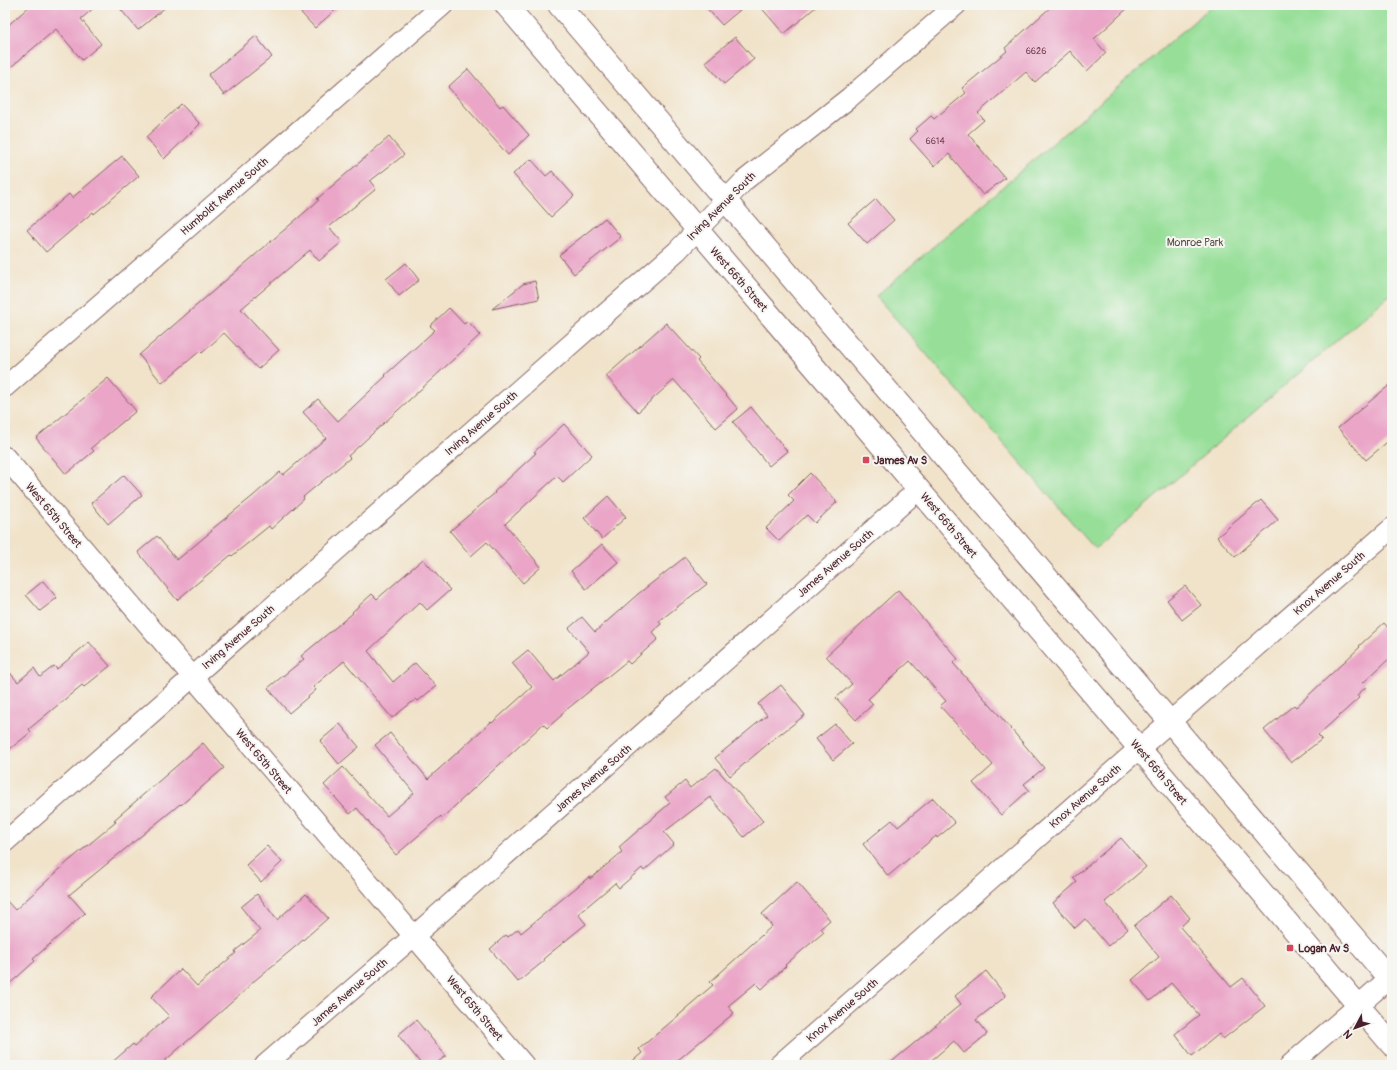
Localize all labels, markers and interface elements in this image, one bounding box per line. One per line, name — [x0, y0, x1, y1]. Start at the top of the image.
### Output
house number: 6626 — [1026, 46, 1046, 57]
house number: 6614 — [925, 136, 945, 147]
street label: Humboldt Avenue South — [178, 155, 271, 238]
street label: Irving Avenue South — [684, 169, 758, 243]
park label: Monroe Park — [1167, 236, 1224, 249]
street label: West 66th Street — [707, 244, 771, 315]
street label: Irving Avenue South — [442, 388, 520, 458]
place label: James Av S — [874, 454, 928, 467]
marker: James Av S — [861, 455, 871, 465]
street label: West 65th Street — [23, 480, 85, 551]
street label: West 66th Street — [918, 490, 980, 561]
street label: James Avenue South — [795, 527, 876, 600]
street label: Knox Avenue South — [1291, 549, 1368, 618]
street label: Irving Avenue South — [199, 602, 277, 672]
street label: West 65th Street — [233, 726, 295, 797]
street label: West 66th Street — [1128, 737, 1190, 808]
street label: James Avenue South — [553, 742, 634, 815]
street label: Knox Avenue South — [1047, 762, 1124, 831]
place label: Logan Av S — [1298, 942, 1350, 955]
marker: Logan Av S — [1285, 943, 1295, 953]
street label: James Avenue South — [309, 956, 390, 1029]
street label: West 65th Street — [444, 973, 506, 1044]
street label: Knox Avenue South — [804, 976, 881, 1045]
north arrow — [1335, 1008, 1375, 1048]
text: N — [1340, 1027, 1355, 1041]

